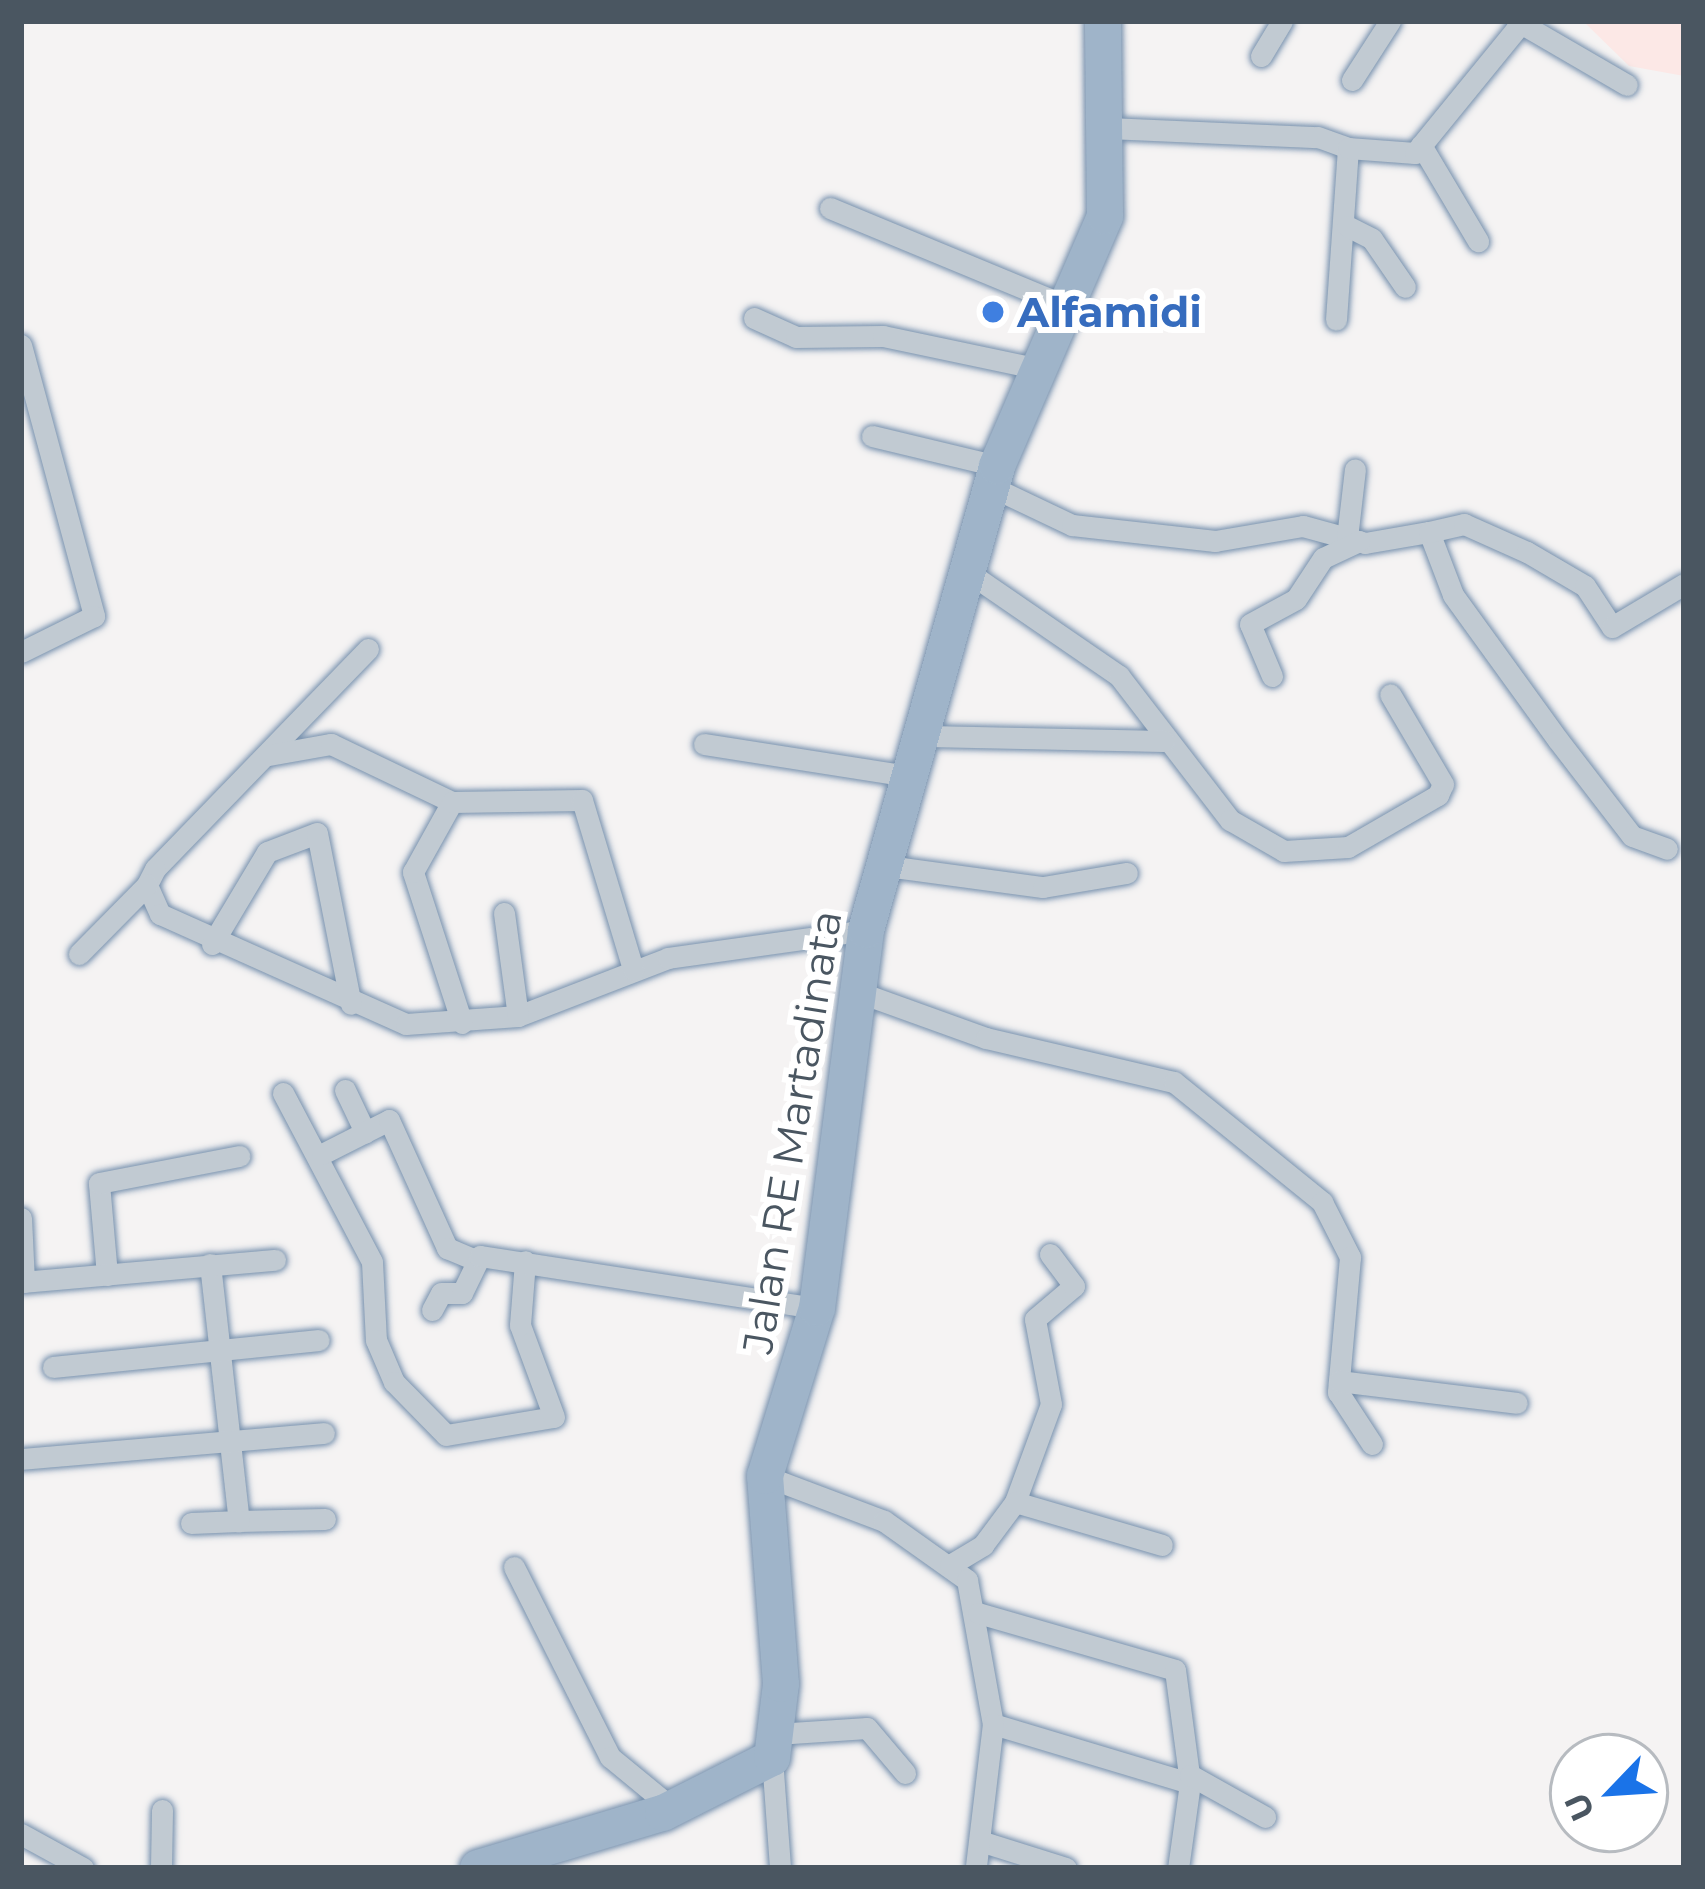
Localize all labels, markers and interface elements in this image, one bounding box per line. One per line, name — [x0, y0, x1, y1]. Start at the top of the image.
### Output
place label: Alfamidi — [1017, 287, 1202, 337]
marker: Alfamidi — [980, 299, 1006, 325]
street label: Jalan RE Martadinata — [732, 907, 852, 1357]
north arrow — [1549, 1733, 1669, 1853]
text: U — [1555, 1787, 1603, 1827]

